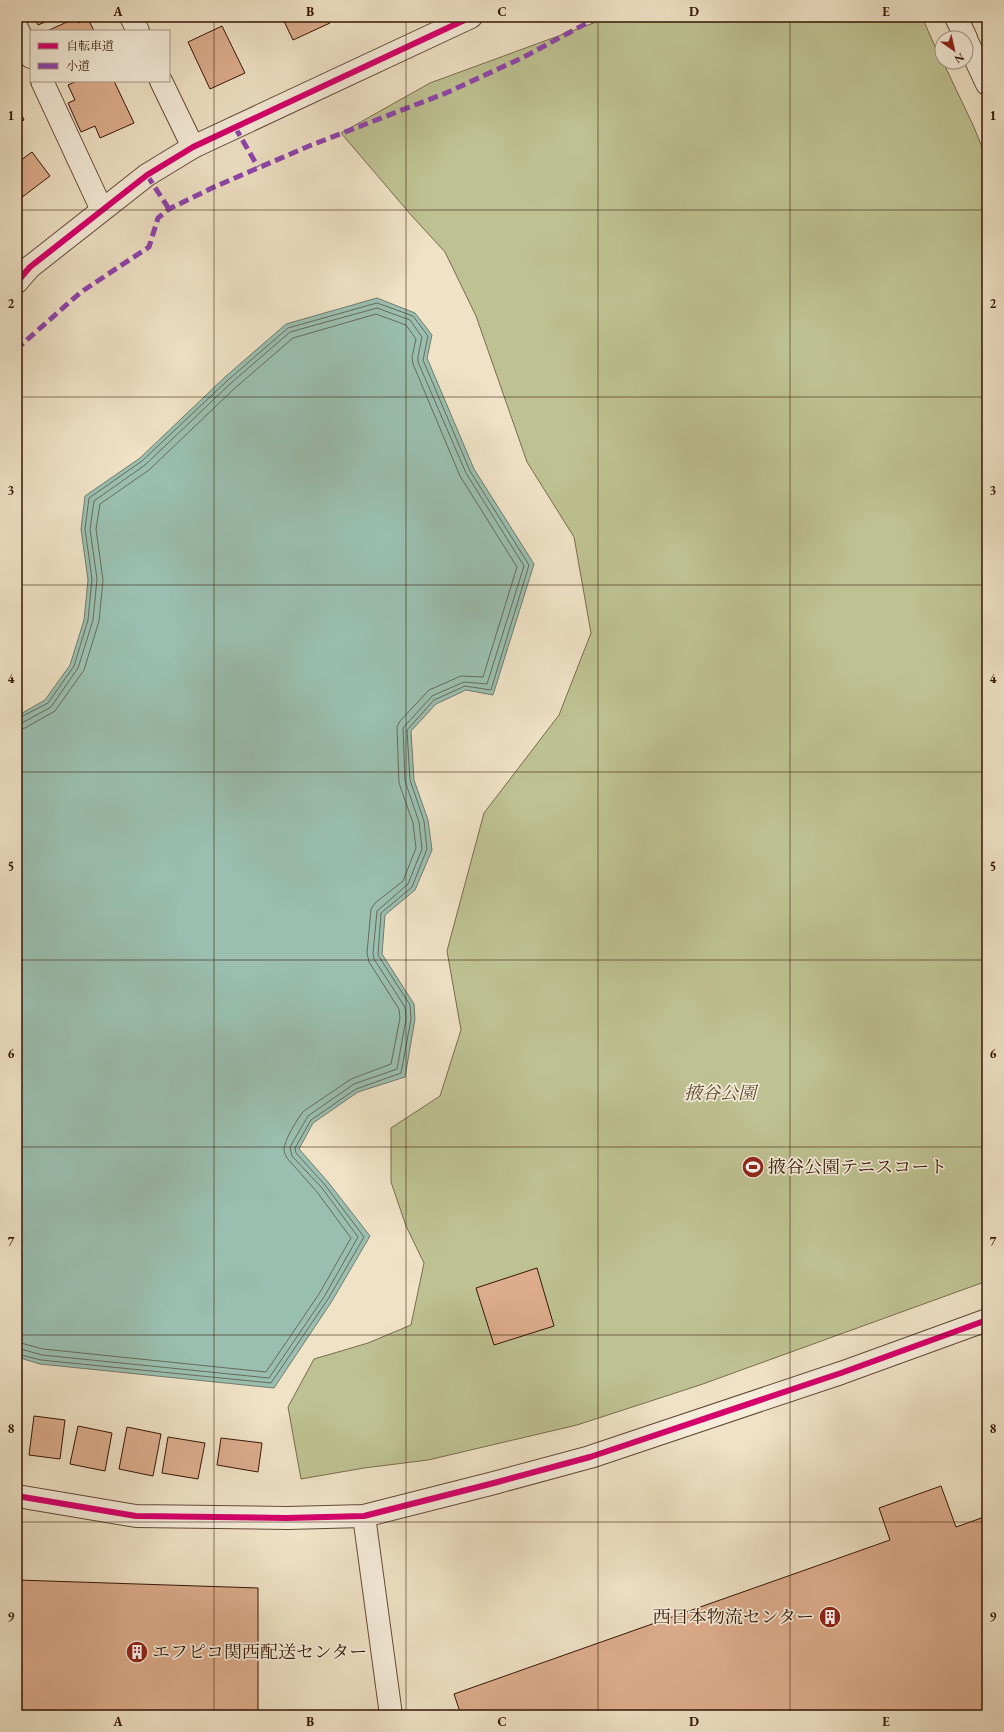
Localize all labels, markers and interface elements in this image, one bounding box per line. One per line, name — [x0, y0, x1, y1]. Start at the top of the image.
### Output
text: A — [112, 3, 123, 20]
text: B — [306, 3, 314, 20]
text: C — [497, 3, 507, 20]
text: D — [689, 3, 699, 20]
text: E — [882, 3, 890, 20]
legend — [30, 30, 170, 82]
north arrow — [934, 30, 974, 70]
text: 自転車道 — [66, 38, 114, 54]
text: N — [952, 50, 967, 67]
text: 小道 — [66, 58, 90, 74]
text: 1 — [8, 107, 15, 124]
text: 1 — [990, 107, 997, 124]
text: 2 — [8, 295, 15, 312]
text: 2 — [990, 295, 997, 312]
text: 3 — [8, 482, 15, 499]
text: 3 — [990, 482, 997, 499]
text: 4 — [8, 670, 15, 687]
text: 4 — [990, 670, 997, 687]
text: 5 — [8, 858, 14, 875]
text: 5 — [990, 858, 996, 875]
text: 6 — [8, 1045, 15, 1062]
text: 6 — [990, 1045, 997, 1062]
park label: 掖谷公園 — [684, 1081, 759, 1104]
sports icon: 掖谷公園テニスコート — [740, 1154, 766, 1180]
place label: 掖谷公園テニスコート — [768, 1155, 947, 1178]
text: 7 — [8, 1233, 15, 1250]
text: 7 — [990, 1233, 997, 1250]
text: 8 — [8, 1420, 15, 1437]
text: 8 — [990, 1420, 997, 1437]
building icon: 西日本物流センター — [817, 1604, 843, 1630]
place label: 西日本物流センター — [653, 1605, 814, 1628]
text: 9 — [8, 1608, 15, 1625]
text: 9 — [990, 1608, 997, 1625]
building icon: エフピコ関西配送センター — [124, 1639, 150, 1665]
place label: エフピコ関西配送センター — [152, 1640, 367, 1663]
text: A — [112, 1713, 123, 1730]
text: B — [306, 1713, 314, 1730]
text: C — [497, 1713, 507, 1730]
text: D — [689, 1713, 699, 1730]
text: E — [882, 1713, 890, 1730]

